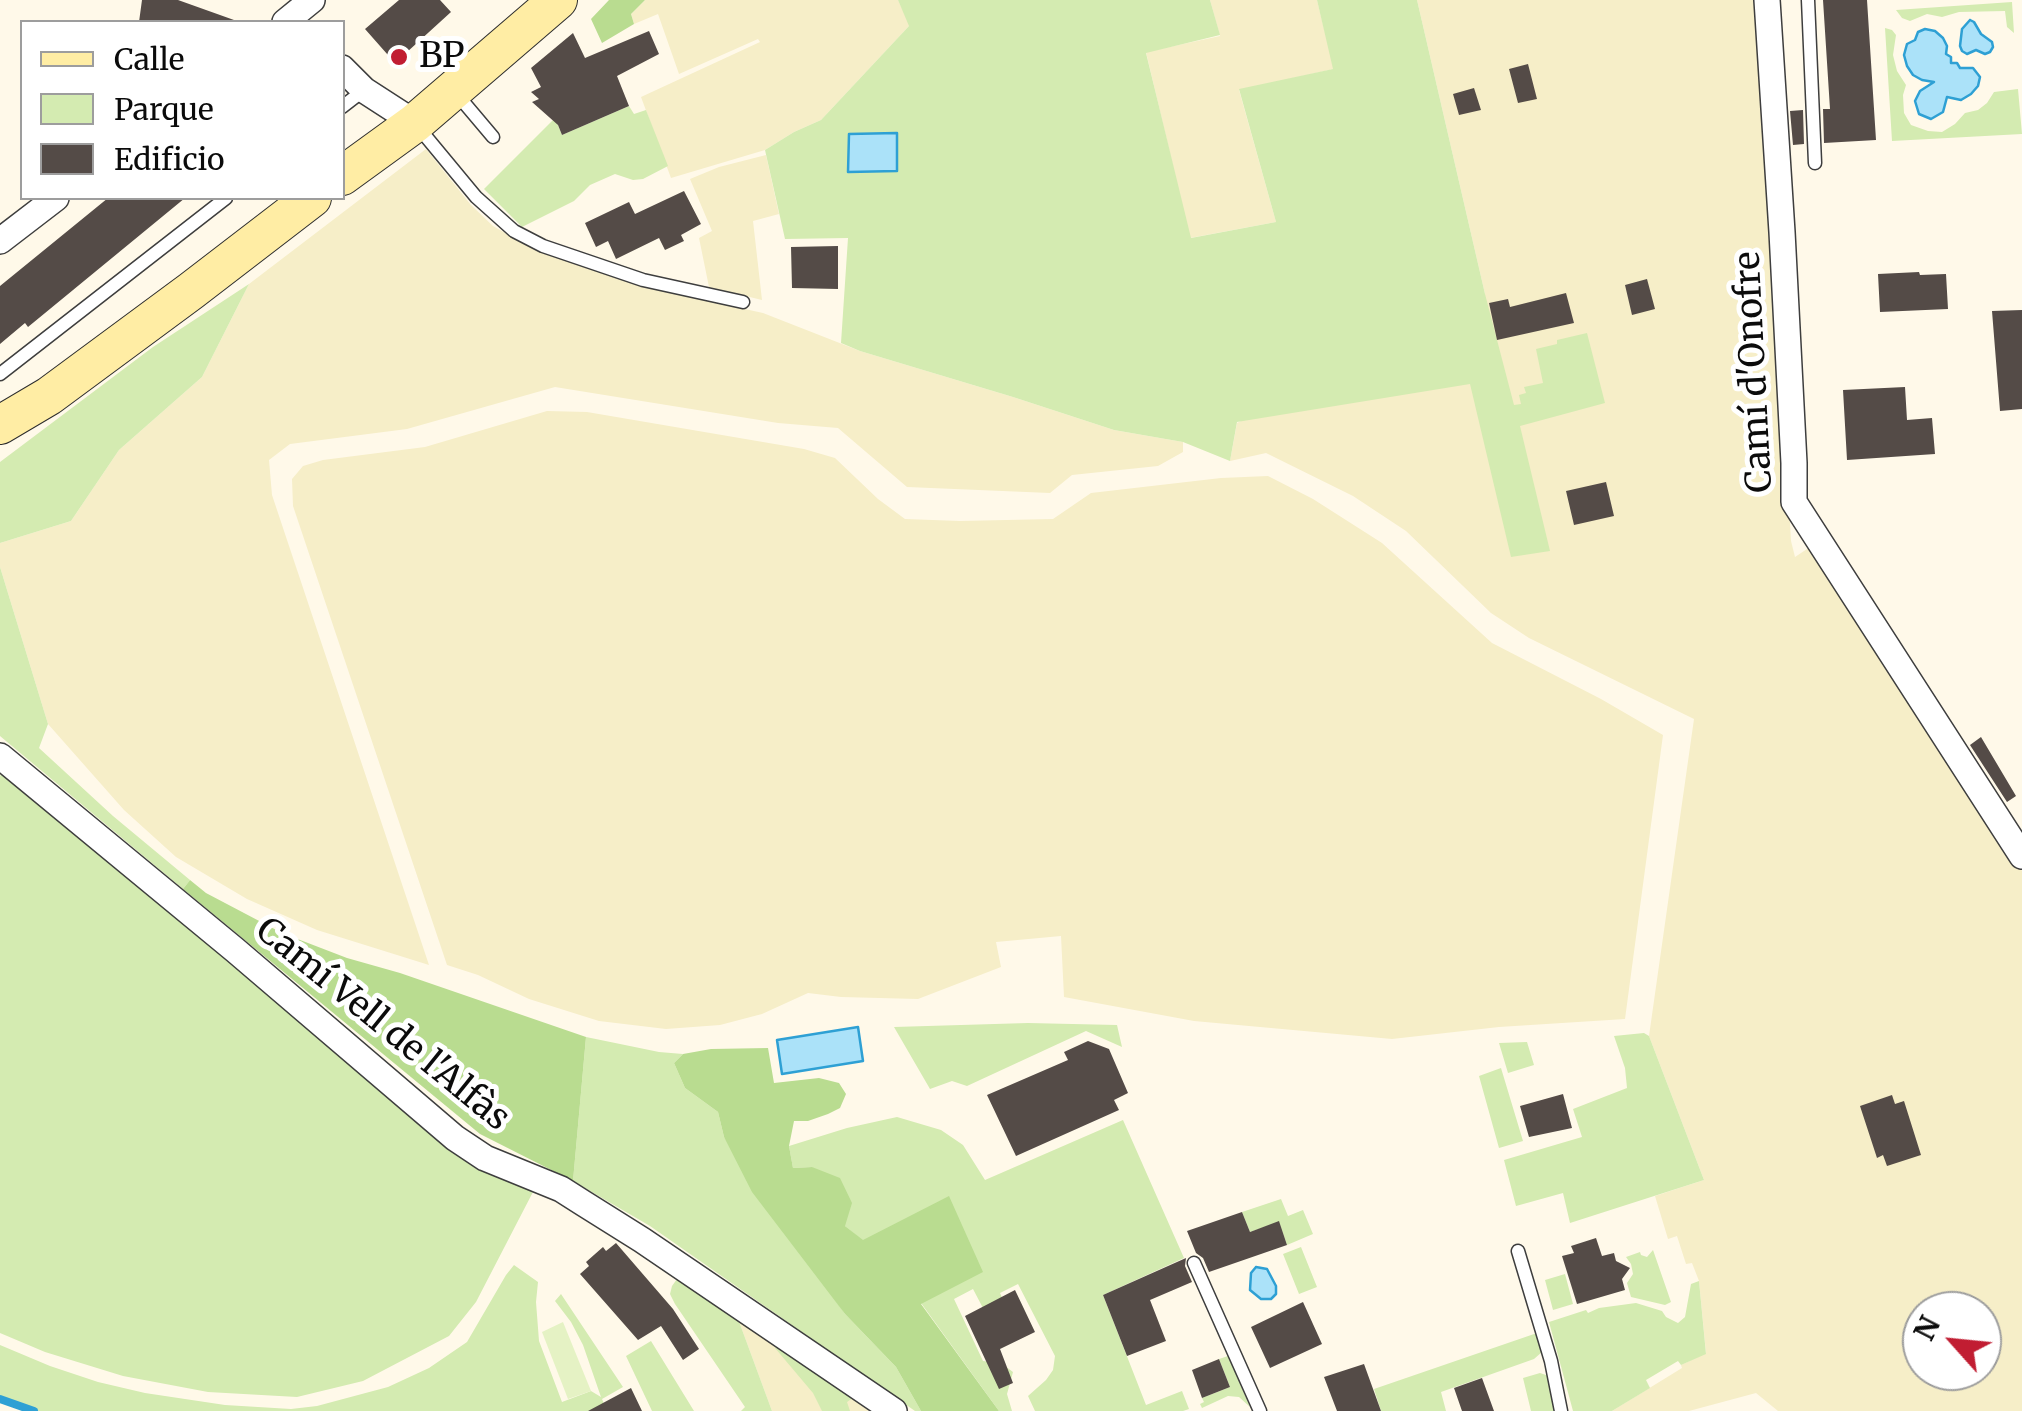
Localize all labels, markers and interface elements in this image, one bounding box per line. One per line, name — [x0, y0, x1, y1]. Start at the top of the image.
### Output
legend — [20, 20, 345, 200]
place label: BP — [419, 36, 464, 78]
text: Calle — [114, 40, 184, 78]
marker: BP — [388, 46, 410, 68]
text: Parque — [114, 90, 214, 128]
text: Edificio — [114, 140, 225, 178]
street label: Camí d'Onofre — [1728, 251, 1782, 493]
street label: Camí Vell de l'Alfàs — [247, 910, 517, 1140]
north arrow — [1902, 1291, 2002, 1391]
text: N — [1906, 1310, 1948, 1346]

